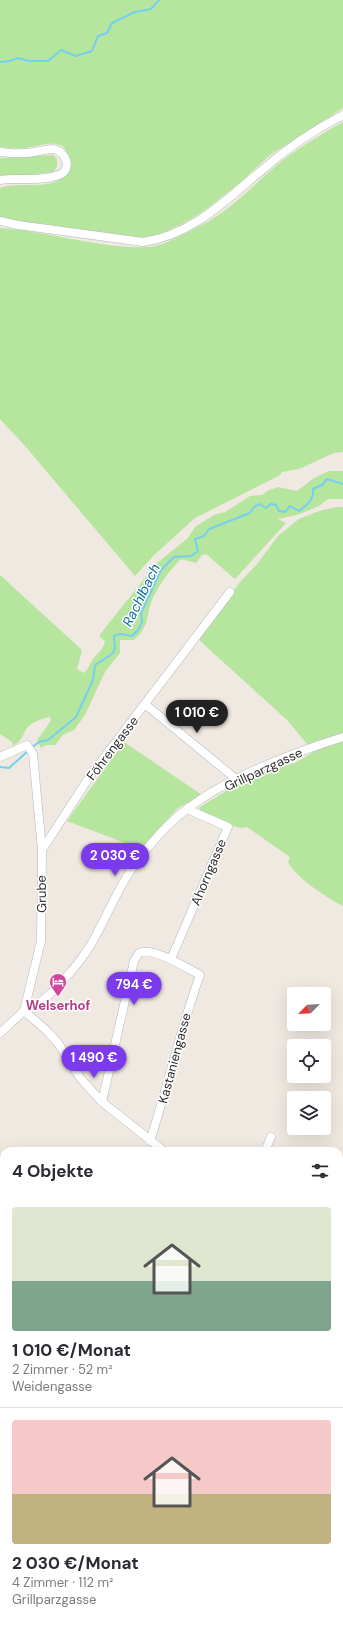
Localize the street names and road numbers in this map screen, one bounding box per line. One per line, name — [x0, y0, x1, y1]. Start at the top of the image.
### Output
street label: Föhrengasse — [83, 713, 142, 784]
street label: Grillparzgasse — [221, 744, 305, 795]
street label: Ahorngasse — [187, 836, 230, 908]
street label: Grube — [33, 875, 50, 913]
street label: Kastaniengasse — [154, 1011, 195, 1105]

